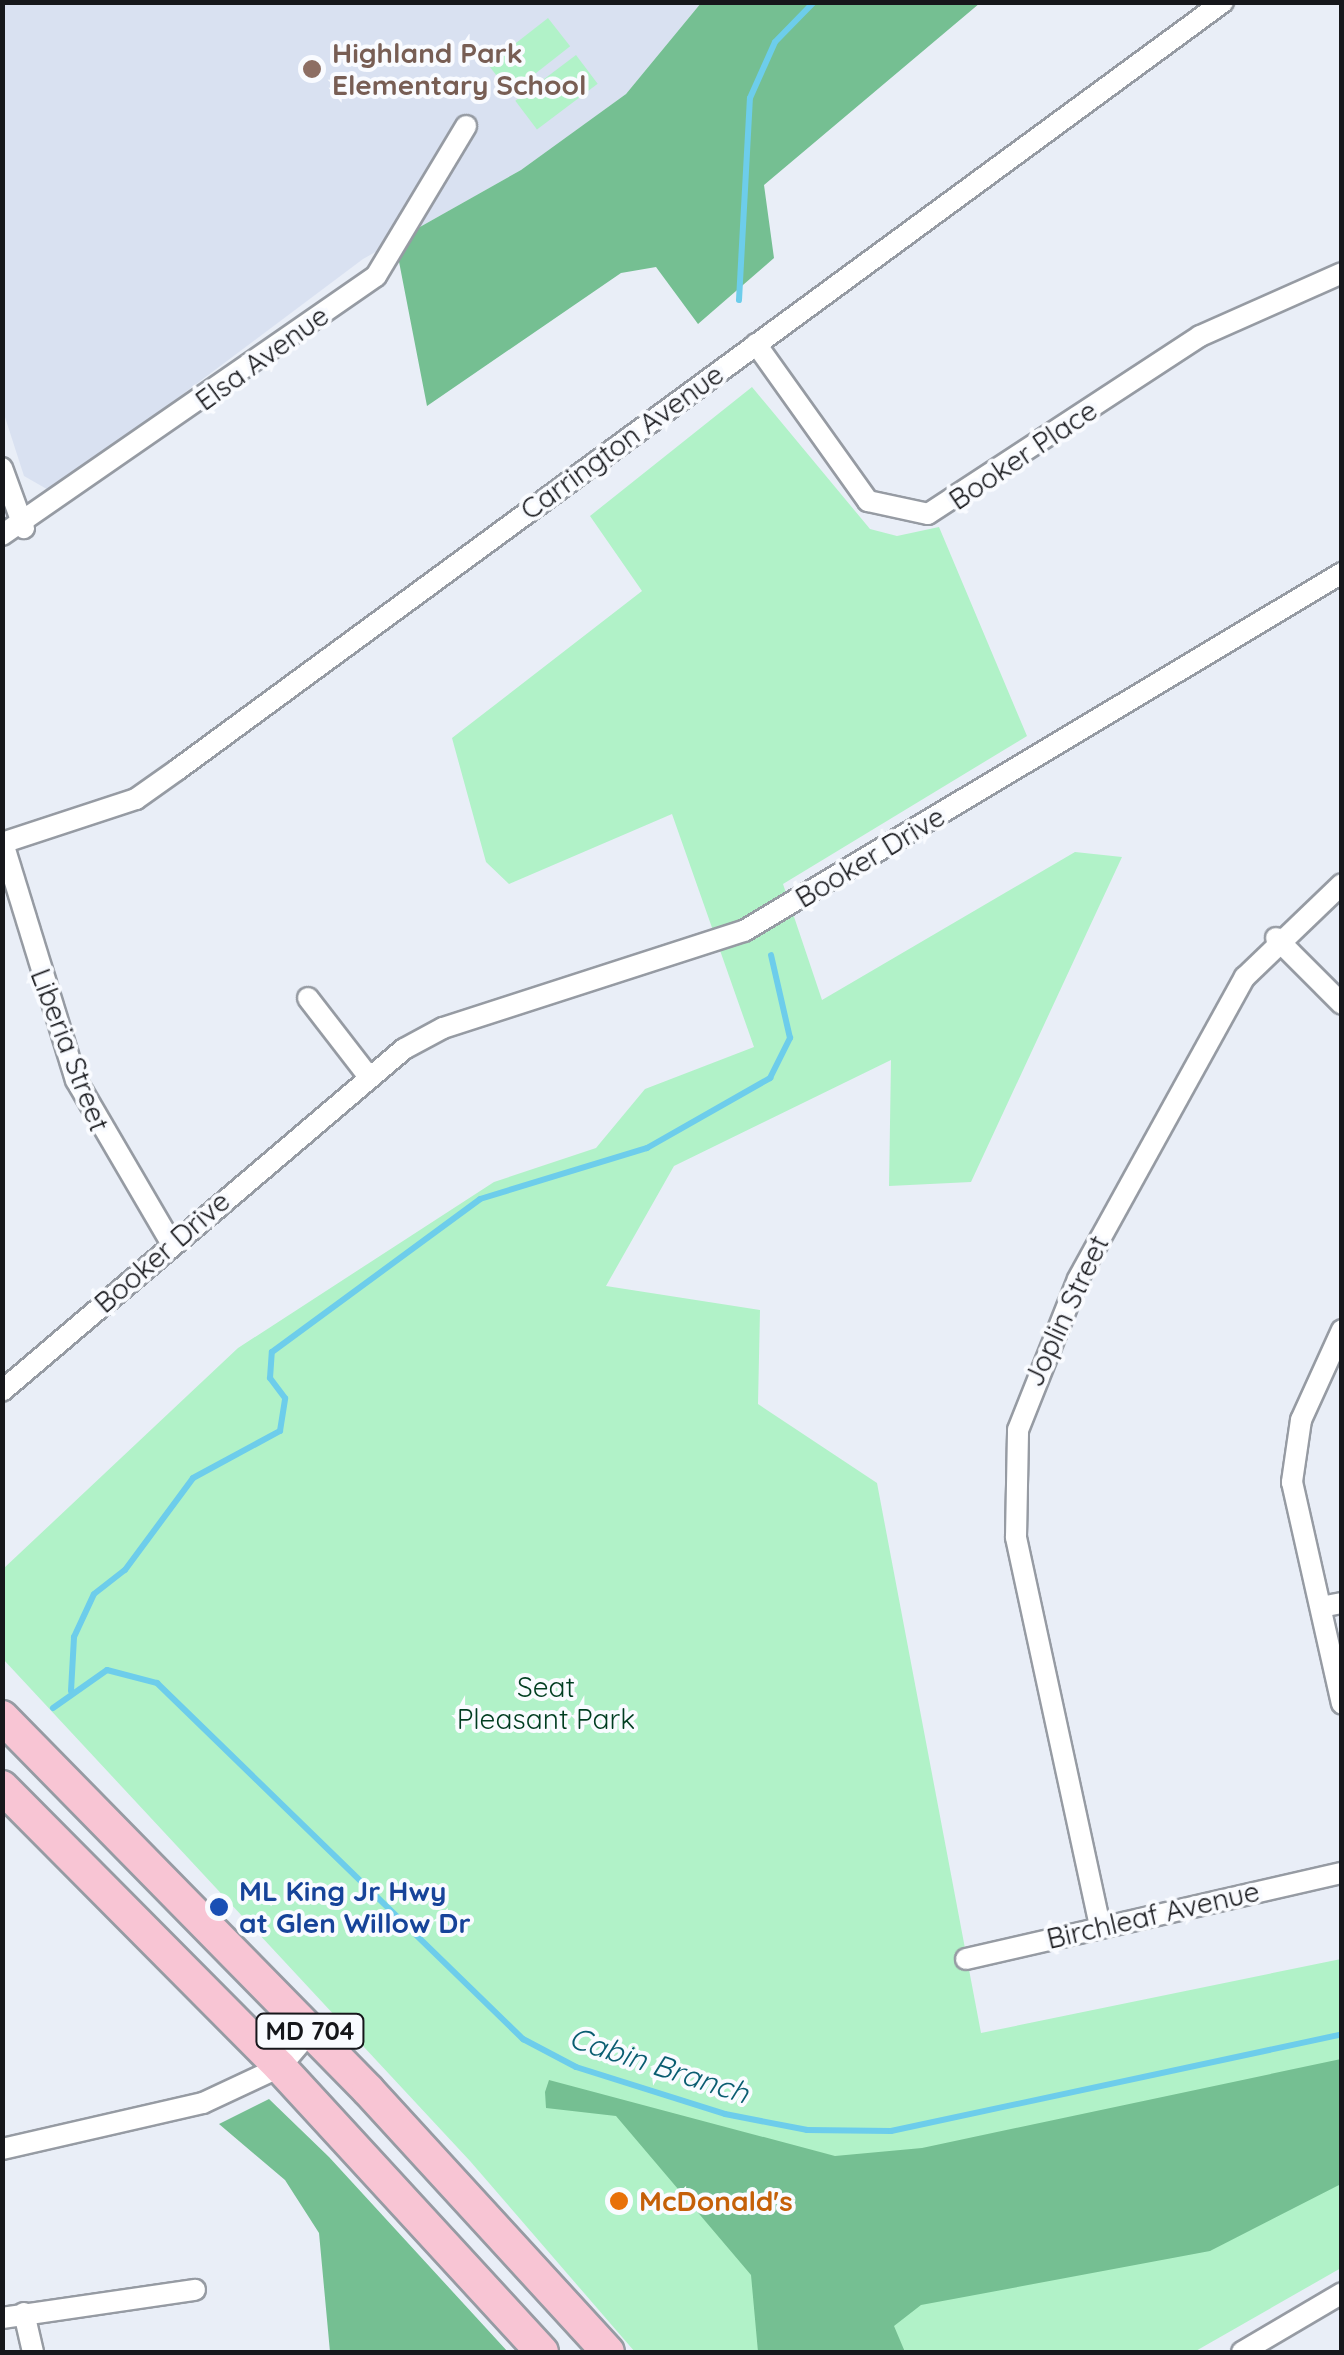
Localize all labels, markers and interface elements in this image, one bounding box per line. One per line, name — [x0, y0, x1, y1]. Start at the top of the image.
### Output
place label: Highland Park Elementary School — [332, 36, 586, 102]
marker: Highland Park Elementary School — [301, 58, 323, 80]
street label: Elsa Avenue — [189, 299, 335, 417]
street label: Carrington Avenue — [514, 357, 730, 527]
street label: Booker Place — [943, 393, 1103, 517]
street label: Booker Drive — [789, 799, 951, 915]
street label: Liberia Street — [24, 964, 116, 1136]
street label: Booker Drive — [88, 1184, 236, 1320]
street label: Joplin Street — [1016, 1230, 1116, 1392]
park label: Seat Pleasant Park — [457, 1670, 635, 1736]
place label: ML King Jr Hwy at Glen Willow Dr — [239, 1874, 471, 1940]
street label: Birchleaf Avenue — [1043, 1874, 1263, 1956]
marker: ML King Jr Hwy at Glen Willow Dr — [208, 1896, 230, 1918]
road number: MD 704 — [255, 2011, 365, 2051]
water label: Cabin Branch — [565, 2019, 753, 2111]
place label: McDonald's — [639, 2184, 793, 2218]
marker: McDonald's — [608, 2190, 630, 2212]

